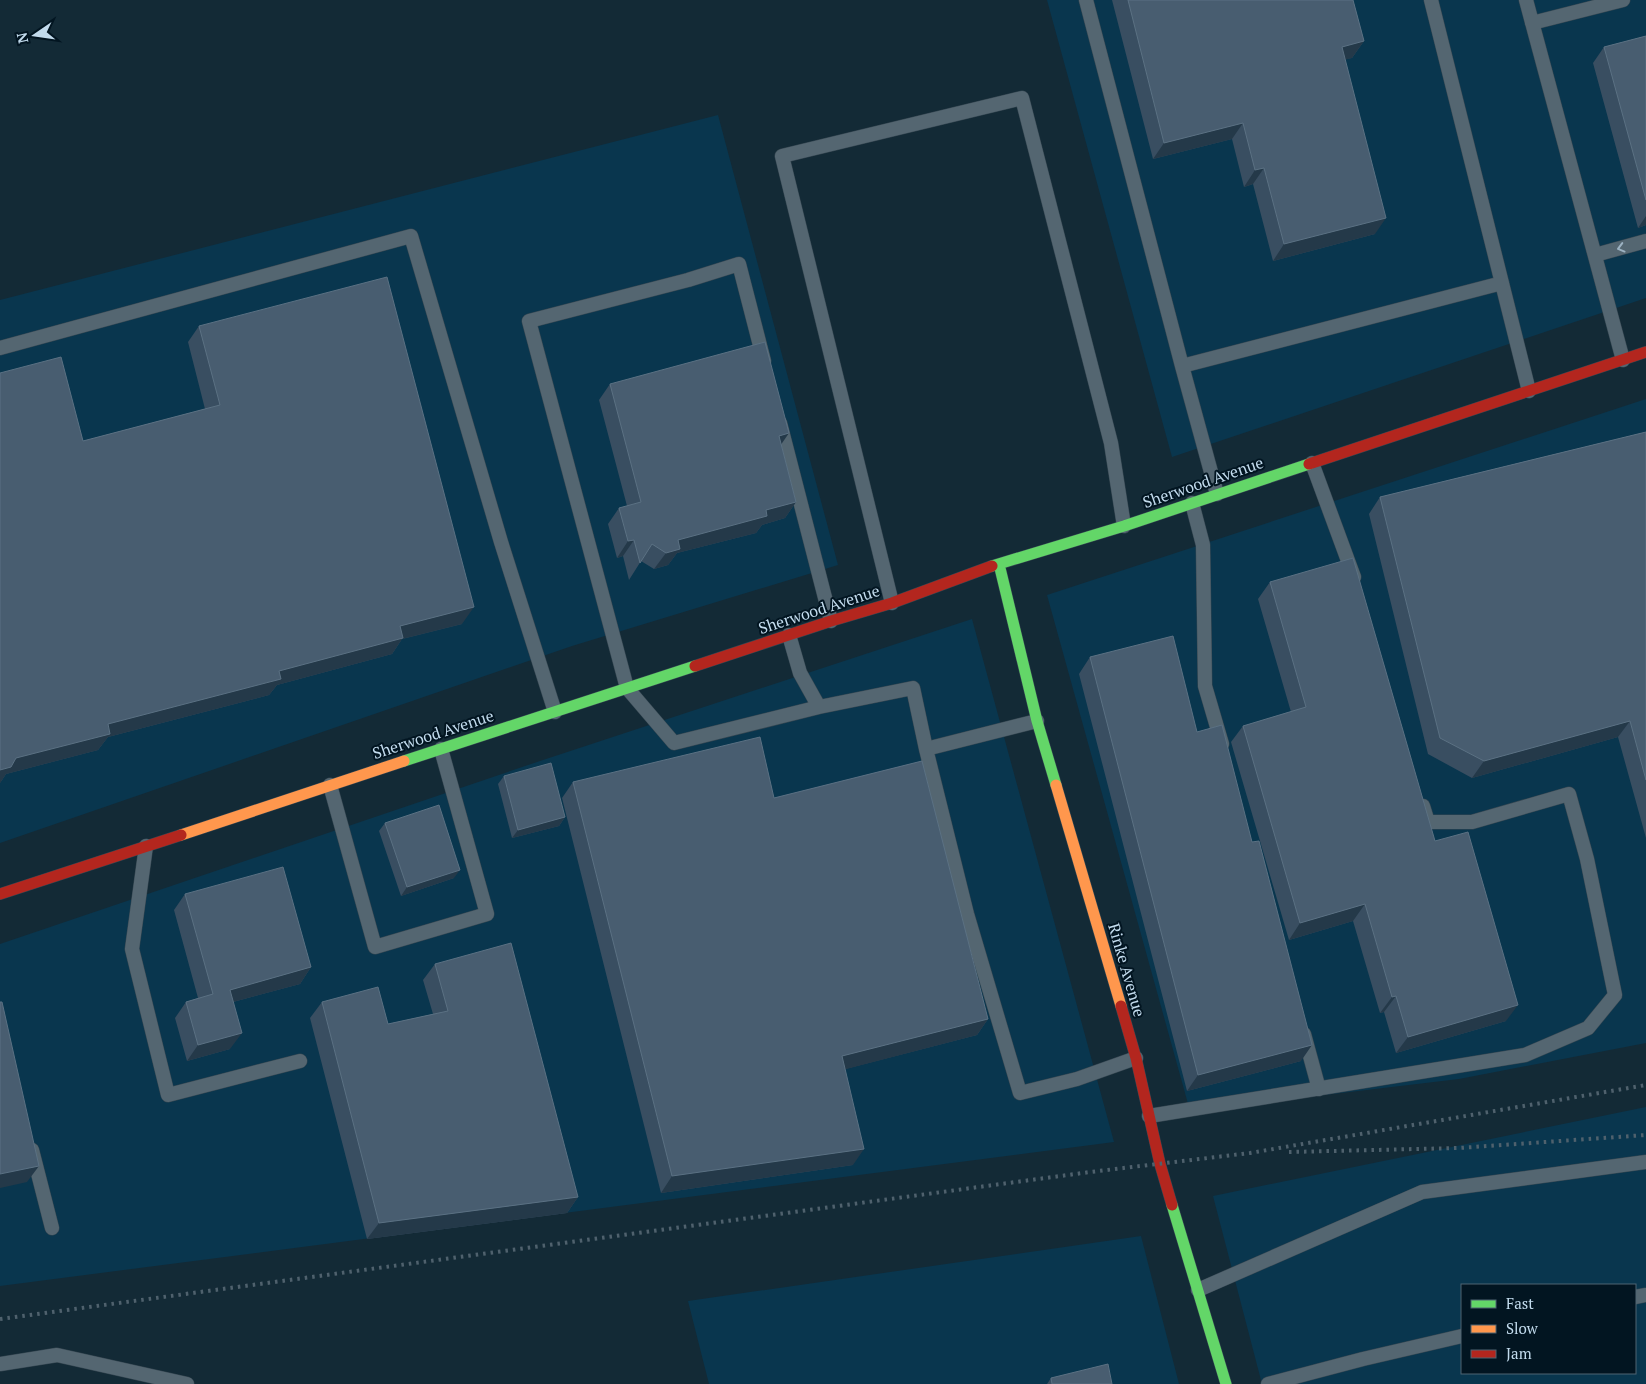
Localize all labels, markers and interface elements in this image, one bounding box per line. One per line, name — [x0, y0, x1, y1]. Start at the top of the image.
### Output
north arrow — [10, 10, 60, 60]
text: N — [11, 30, 32, 45]
one-way arrow — [1617, 243, 1625, 253]
street label: Sherwood Avenue — [1140, 451, 1266, 513]
street label: Sherwood Avenue — [756, 579, 882, 639]
street label: Sherwood Avenue — [370, 704, 496, 764]
street label: Rinke Avenue — [1103, 921, 1151, 1019]
legend — [1461, 1284, 1636, 1374]
text: Fast — [1506, 1293, 1534, 1313]
text: Slow — [1506, 1318, 1539, 1338]
text: Jam — [1506, 1343, 1532, 1363]

